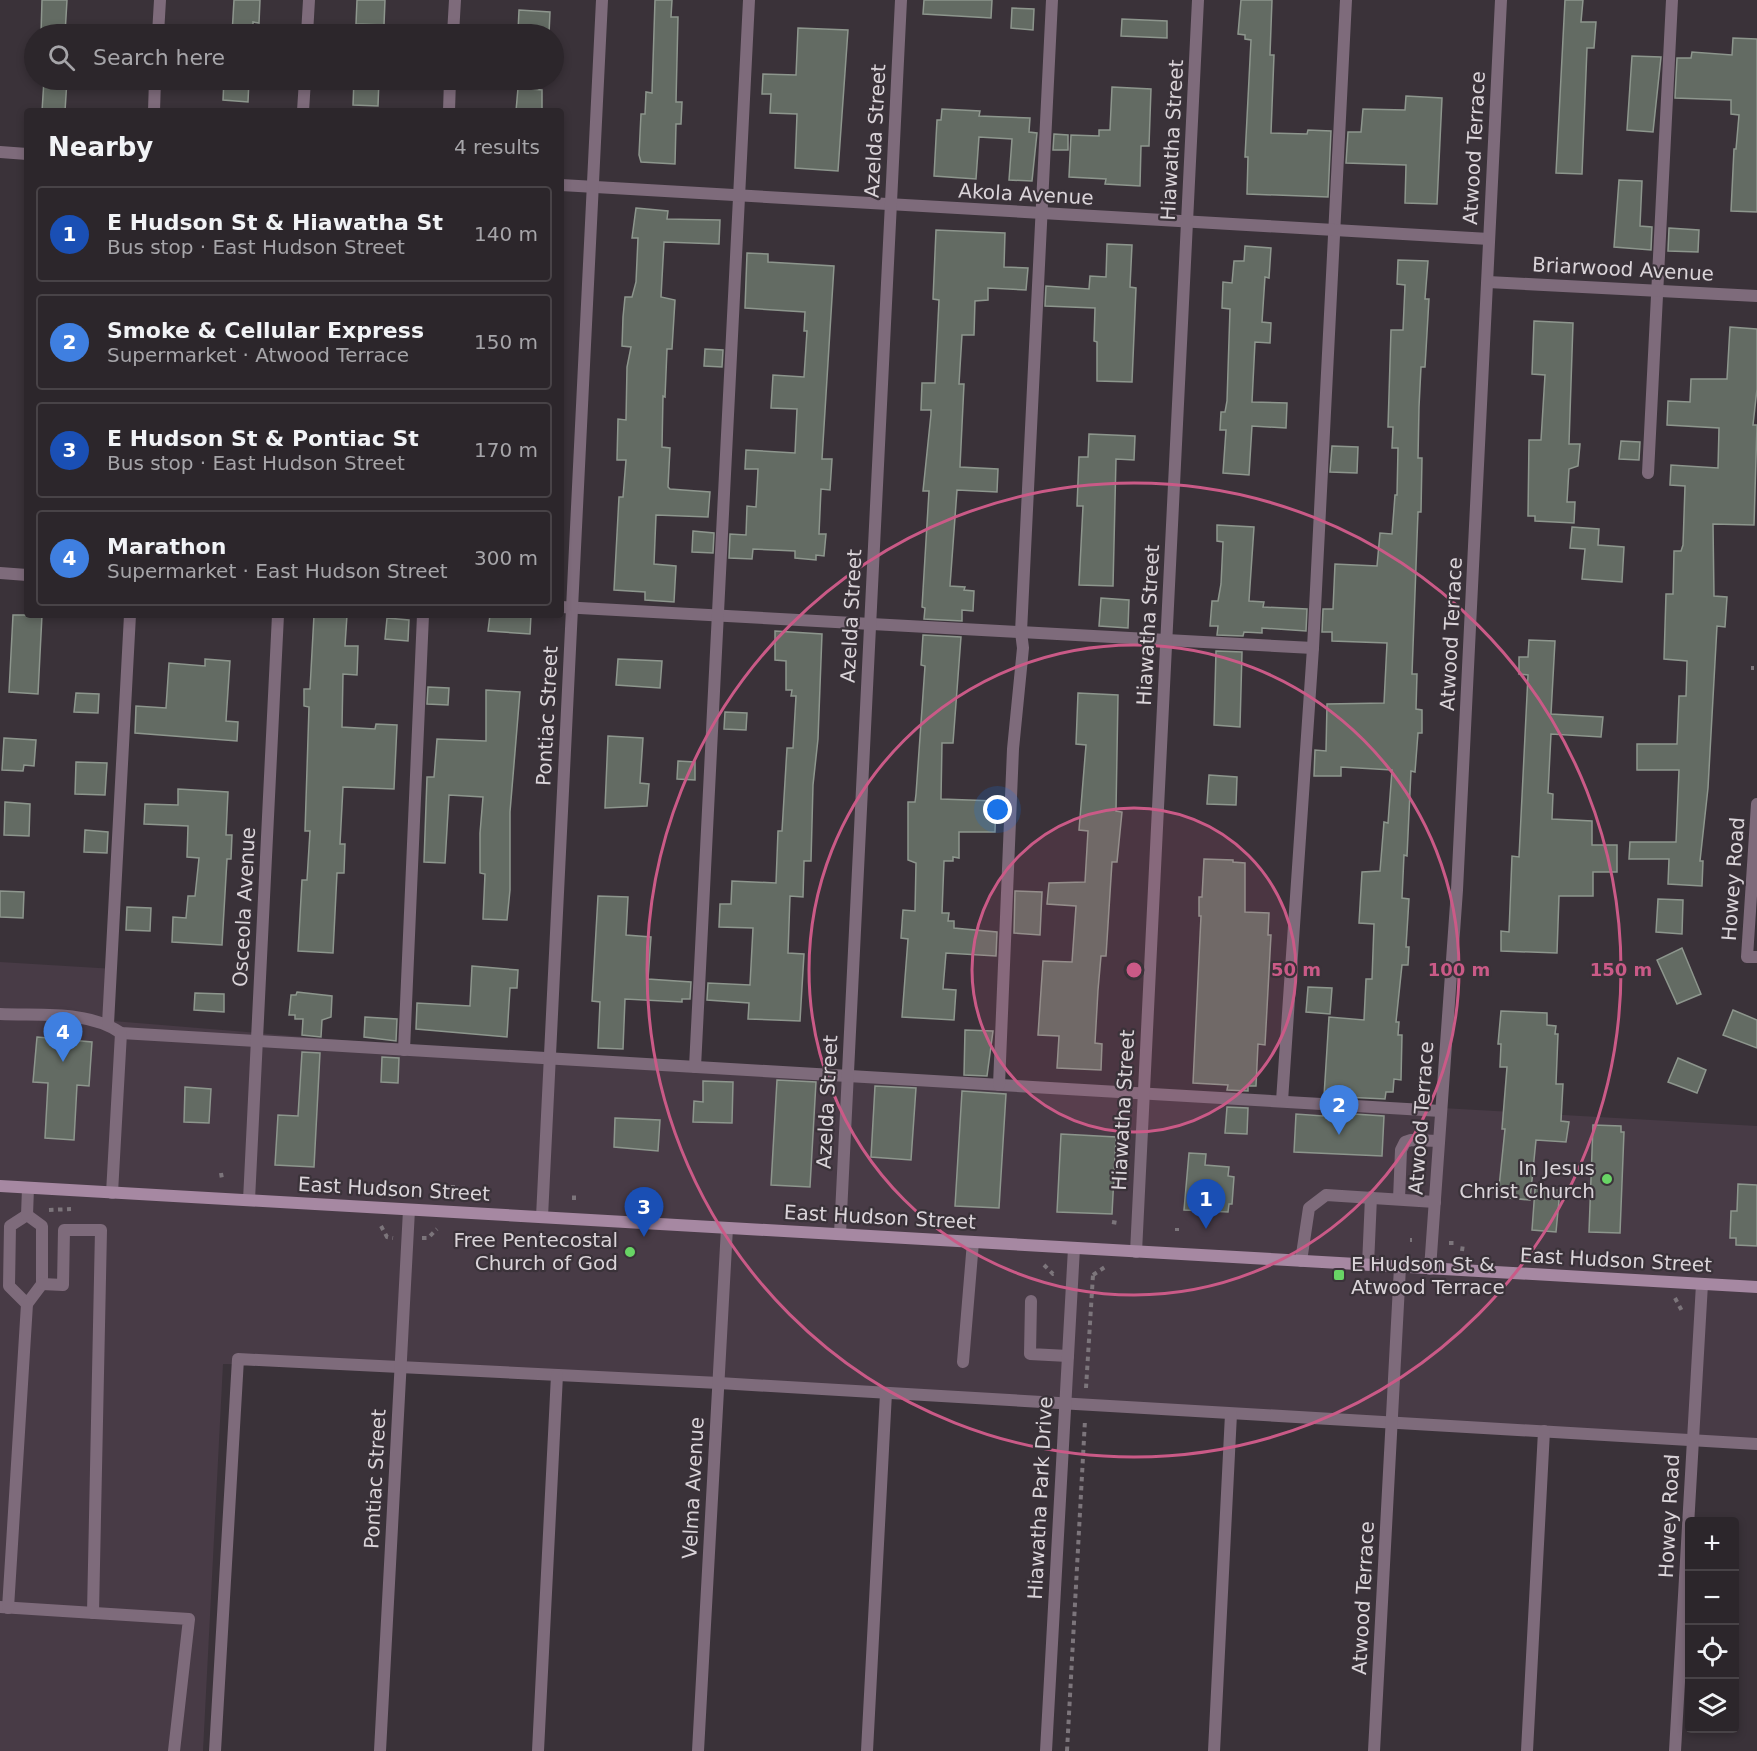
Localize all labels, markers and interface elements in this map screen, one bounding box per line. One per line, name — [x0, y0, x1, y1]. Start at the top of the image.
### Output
search box — [24, 24, 564, 90]
icon: search — [45, 41, 78, 74]
text: Search here — [93, 45, 225, 70]
street label: Hiawatha Street — [1156, 59, 1188, 221]
street label: Azelda Street — [860, 63, 891, 199]
street label: Atwood Terrace — [1458, 71, 1490, 225]
text: Nearby — [48, 132, 153, 162]
text: 4 results — [454, 135, 540, 159]
street label: Akola Avenue — [958, 178, 1094, 210]
text: E Hudson St & Hiawatha St — [107, 210, 443, 235]
text: 1 — [63, 222, 76, 246]
text: 140 m — [474, 222, 538, 246]
text: Bus stop · East Hudson Street — [107, 235, 405, 259]
street label: Briarwood Avenue — [1531, 252, 1715, 286]
text: Smoke & Cellular Express — [107, 318, 424, 343]
text: 2 — [63, 330, 76, 354]
text: 150 m — [474, 330, 538, 354]
text: Supermarket · Atwood Terrace — [107, 343, 409, 367]
text: E Hudson St & Pontiac St — [107, 426, 419, 451]
text: 3 — [63, 438, 76, 462]
text: 170 m — [474, 438, 538, 462]
text: Bus stop · East Hudson Street — [107, 451, 405, 475]
text: Marathon — [107, 534, 226, 559]
street label: Hiawatha Street — [1132, 544, 1164, 706]
text: 4 — [63, 546, 76, 570]
text: 300 m — [474, 546, 538, 570]
street label: Azelda Street — [836, 548, 867, 684]
street label: Atwood Terrace — [1435, 557, 1467, 711]
text: Supermarket · East Hudson Street — [107, 559, 448, 583]
street label: Pontiac Street — [531, 645, 563, 787]
your location — [983, 795, 1012, 824]
street label: Howey Road — [1717, 816, 1749, 942]
street label: Osceola Avenue — [228, 826, 260, 988]
text: 50 m — [1271, 959, 1321, 980]
text: 100 m — [1428, 959, 1490, 980]
text: 150 m — [1590, 959, 1652, 980]
centre of rings — [1124, 960, 1144, 980]
pin: 4 — [44, 1012, 82, 1062]
street label: Hiawatha Street — [1107, 1029, 1139, 1191]
street label: Azelda Street — [812, 1034, 843, 1170]
street label: Atwood Terrace — [1404, 1040, 1438, 1196]
pin: 2 — [1320, 1086, 1358, 1135]
place label: In Jesus Christ Church — [1459, 1156, 1595, 1203]
street label: East Hudson Street — [297, 1172, 491, 1206]
marker: In Jesus Christ Church — [1600, 1172, 1614, 1186]
pin: 1 — [1186, 1180, 1226, 1229]
pin: 3 — [624, 1188, 664, 1237]
street label: East Hudson Street — [783, 1200, 977, 1234]
place label: Free Pentecostal Church of God — [453, 1228, 618, 1275]
street label: East Hudson Street — [1519, 1243, 1713, 1277]
marker: Free Pentecostal Church of God — [623, 1245, 637, 1259]
place label: E Hudson St & Atwood Terrace — [1351, 1252, 1505, 1299]
marker: E Hudson St & Atwood Terrace — [1332, 1268, 1346, 1282]
street label: Hiawatha Park Drive — [1023, 1396, 1057, 1600]
street label: Pontiac Street — [359, 1408, 391, 1550]
street label: Velma Avenue — [677, 1416, 709, 1560]
street label: Howey Road — [1654, 1453, 1684, 1579]
map controls — [1685, 1517, 1739, 1733]
button: + — [1685, 1517, 1739, 1571]
street label: Atwood Terrace — [1347, 1521, 1379, 1675]
button: − — [1685, 1571, 1739, 1625]
button: locate — [1685, 1625, 1739, 1679]
button: layers — [1685, 1679, 1739, 1733]

